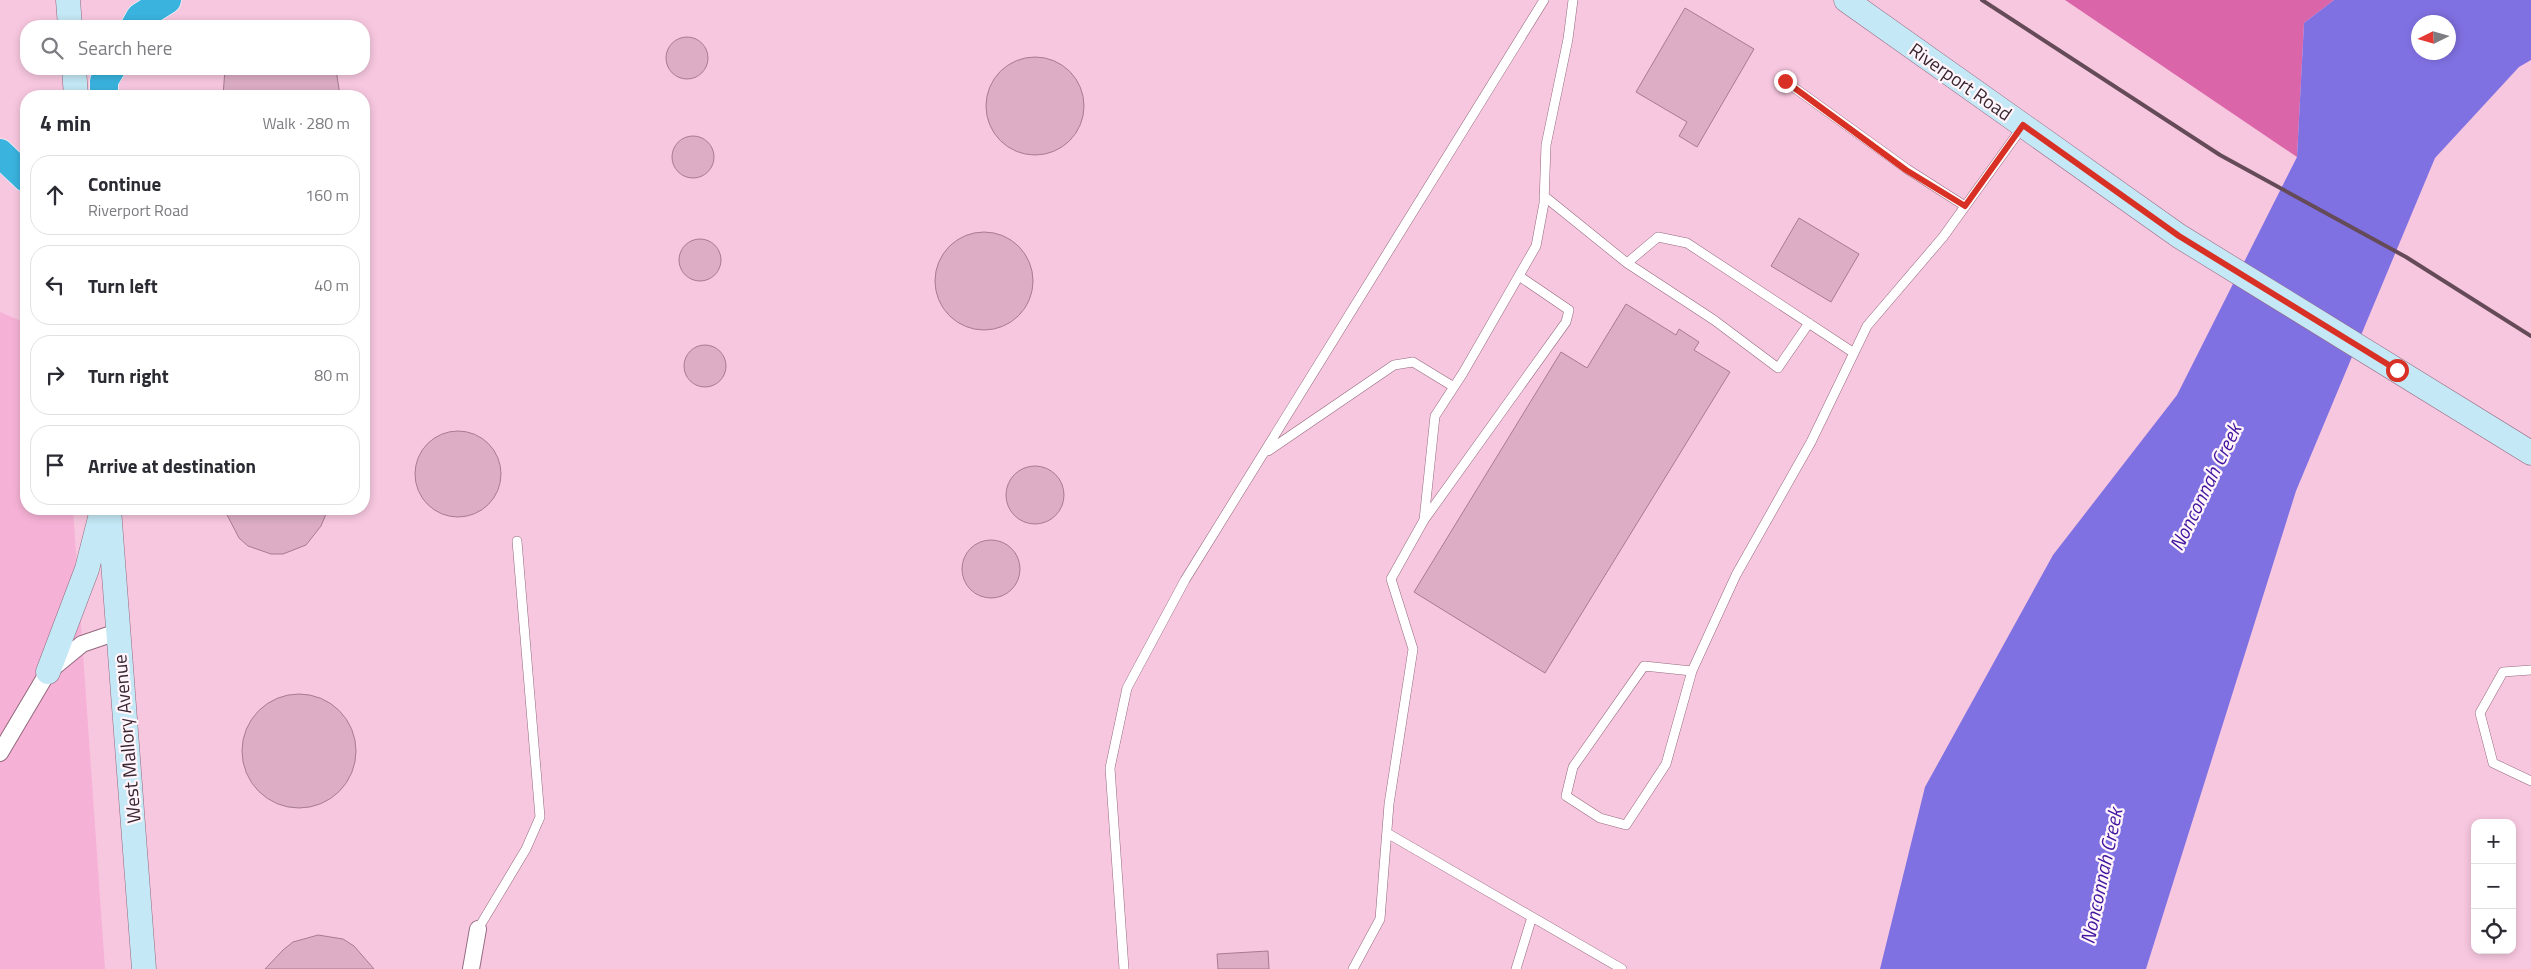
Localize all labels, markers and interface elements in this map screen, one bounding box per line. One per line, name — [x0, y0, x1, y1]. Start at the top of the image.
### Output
north arrow — [2411, 15, 2456, 60]
search box — [20, 20, 370, 75]
text: Search here — [78, 33, 172, 62]
icon: search — [38, 34, 66, 62]
street label: Riverport Road — [1904, 35, 2018, 127]
route end — [1774, 70, 1797, 93]
text: 4 min — [40, 107, 91, 139]
text: Walk · 280 m — [262, 111, 350, 135]
text: Continue — [88, 169, 161, 198]
icon: ahead — [41, 181, 69, 209]
text: 160 m — [305, 183, 349, 207]
text: Riverport Road — [88, 198, 189, 222]
icon: left — [41, 271, 69, 299]
text: Turn left — [88, 271, 158, 300]
text: 40 m — [314, 273, 349, 297]
route start — [2386, 359, 2409, 382]
icon: right — [41, 361, 69, 389]
text: Turn right — [88, 361, 169, 390]
text: 80 m — [314, 363, 349, 387]
water label: Nonconnah Creek — [2161, 416, 2250, 556]
icon: arrive — [41, 451, 69, 479]
text: Arrive at destination — [88, 451, 256, 480]
street label: West Mallory Avenue — [104, 653, 148, 825]
water label: Nonconnah Creek — [2071, 803, 2131, 947]
map controls — [2471, 819, 2516, 954]
button: + — [2471, 819, 2516, 864]
button: − — [2471, 864, 2516, 909]
button: locate — [2471, 909, 2516, 954]

